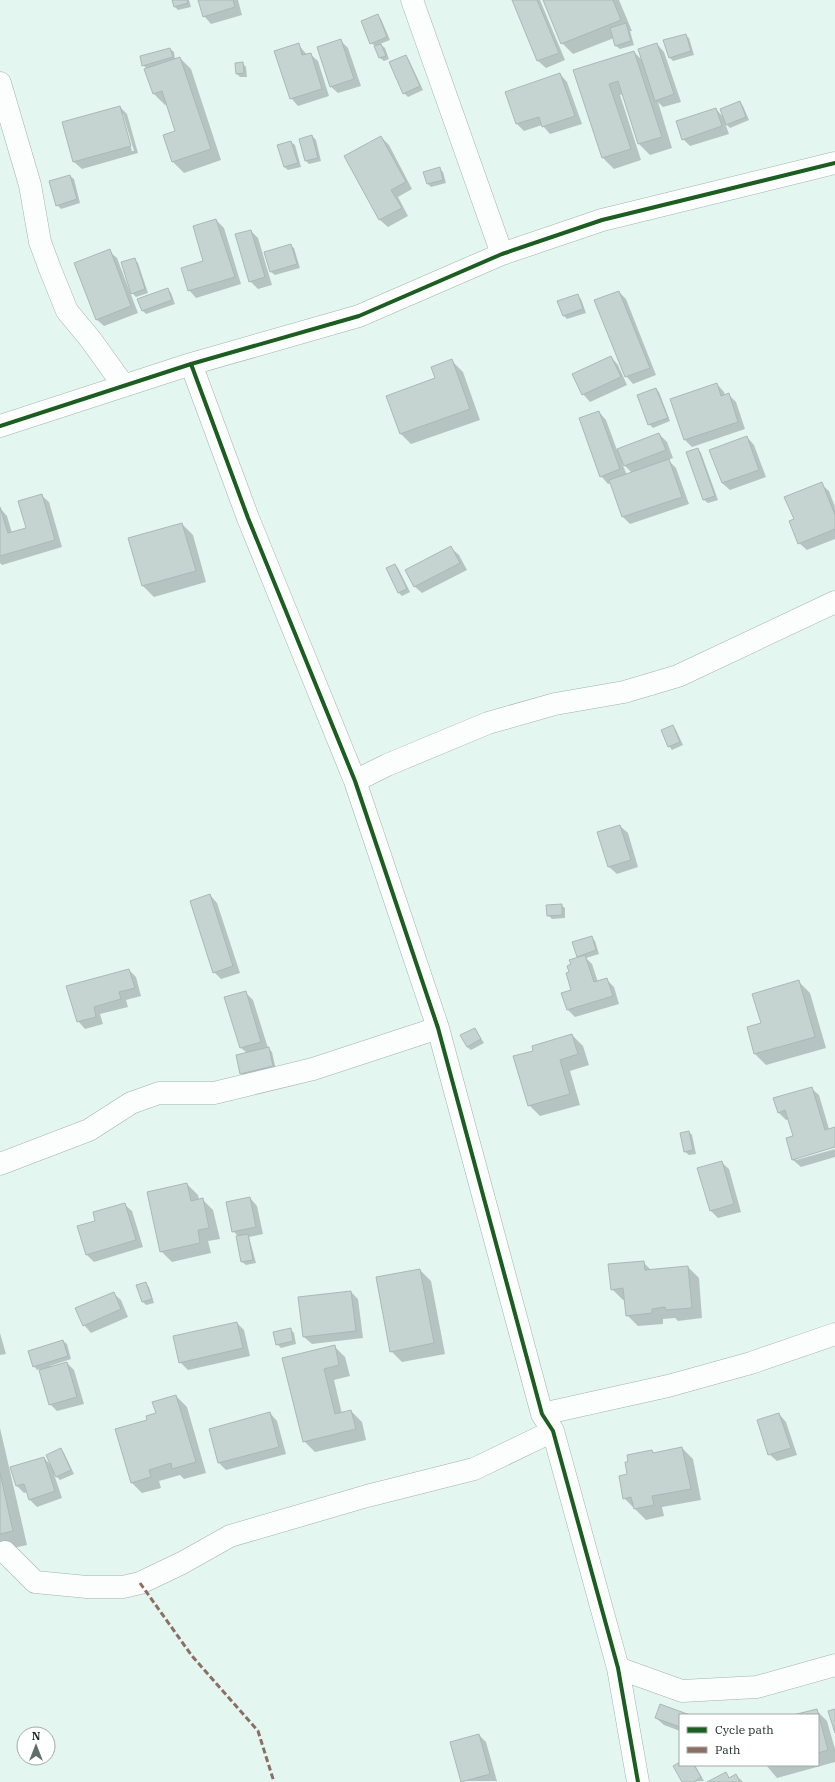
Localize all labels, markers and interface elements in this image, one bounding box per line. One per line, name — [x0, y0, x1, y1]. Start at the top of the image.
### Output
legend — [679, 1714, 819, 1766]
text: Cycle path — [715, 1722, 774, 1737]
north arrow — [16, 1726, 56, 1766]
text: N — [32, 1729, 41, 1743]
text: Path — [715, 1742, 741, 1757]

